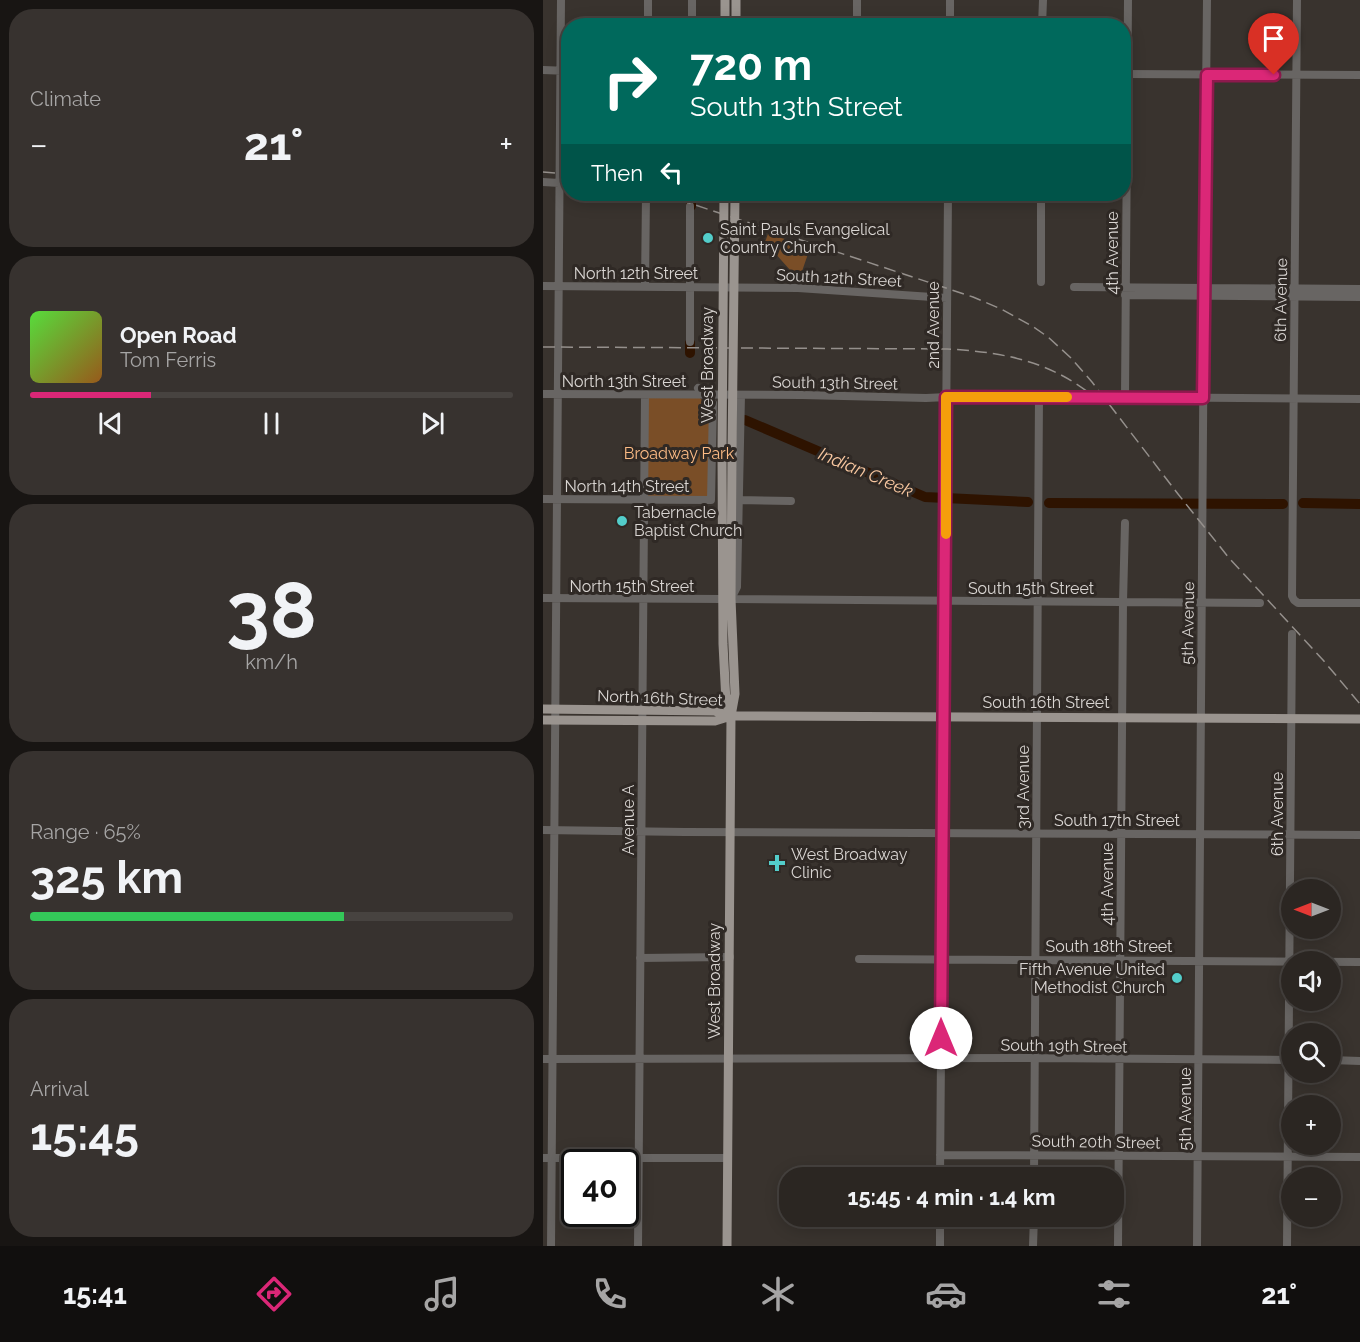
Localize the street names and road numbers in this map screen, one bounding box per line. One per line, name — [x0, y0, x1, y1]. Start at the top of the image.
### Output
street label: 4th Avenue — [1103, 211, 1122, 295]
street label: 6th Avenue — [1271, 258, 1291, 342]
street label: North 12th Street — [574, 264, 699, 283]
street label: South 12th Street — [776, 265, 903, 291]
street label: 2nd Avenue — [924, 281, 943, 369]
street label: West Broadway — [698, 306, 717, 423]
street label: North 13th Street — [562, 372, 687, 391]
street label: South 13th Street — [772, 372, 899, 394]
street label: North 14th Street — [565, 477, 690, 496]
street label: North 15th Street — [570, 577, 695, 596]
street label: South 15th Street — [968, 579, 1095, 598]
street label: 5th Avenue — [1178, 581, 1198, 665]
street label: North 16th Street — [597, 686, 724, 710]
street label: South 16th Street — [982, 693, 1110, 712]
street label: 3rd Avenue — [1014, 745, 1033, 829]
street label: 6th Avenue — [1268, 772, 1287, 856]
street label: Avenue A — [619, 785, 638, 855]
street label: South 17th Street — [1054, 811, 1181, 830]
street label: 4th Avenue — [1098, 842, 1117, 926]
street label: West Broadway — [705, 922, 724, 1039]
street label: South 18th Street — [1046, 937, 1173, 956]
street label: South 19th Street — [1000, 1035, 1128, 1057]
street label: 5th Avenue — [1176, 1067, 1195, 1151]
street label: South 20th Street — [1031, 1131, 1161, 1153]

